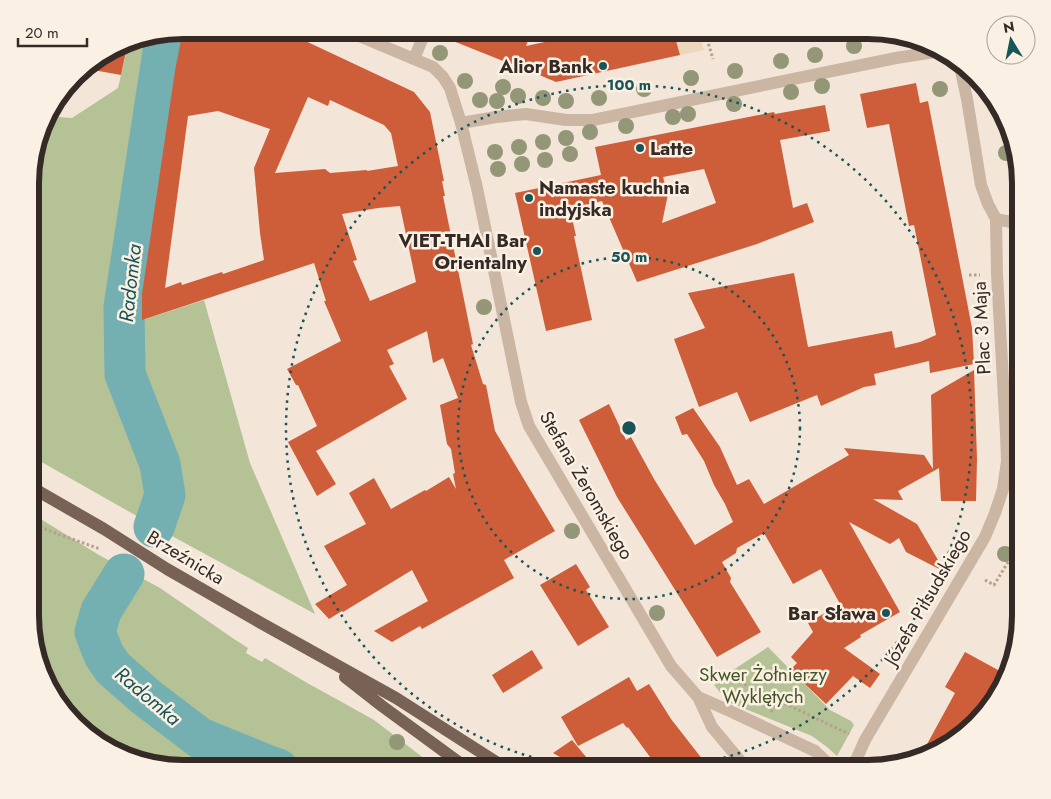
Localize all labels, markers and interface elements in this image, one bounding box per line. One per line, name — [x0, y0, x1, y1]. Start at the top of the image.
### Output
scale bar — [18, 15, 86, 47]
north arrow — [986, 15, 1036, 65]
text: N — [1002, 16, 1016, 38]
text: 20 m — [25, 22, 59, 44]
place label: Alior Bank — [498, 53, 593, 80]
marker: Alior Bank — [597, 60, 609, 72]
text: 100 m — [607, 74, 651, 96]
place label: Latte — [650, 135, 693, 162]
marker: Latte — [634, 142, 646, 154]
place label: Namaste kuchnia indyjska — [539, 174, 690, 223]
marker: Namaste kuchnia indyjska — [523, 192, 535, 204]
place label: VIET-THAI Bar Orientalny — [398, 227, 528, 276]
water label: Radomka — [112, 243, 149, 324]
marker: VIET-THAI Bar Orientalny — [531, 245, 543, 257]
text: 50 m — [611, 246, 647, 268]
street label: Plac 3 Maja — [966, 281, 997, 375]
street label: Stefana Żeromskiego — [533, 406, 640, 565]
centre of rings — [620, 419, 638, 437]
street label: Brzeźnicka — [142, 524, 230, 591]
street label: Józefa Piłsudskiego — [876, 524, 977, 673]
place label: Bar Sława — [788, 600, 876, 627]
marker: Bar Sława — [880, 607, 892, 619]
water label: Radomka — [108, 660, 187, 733]
park label: Skwer Żołnierzy Wyklętych — [699, 661, 828, 710]

